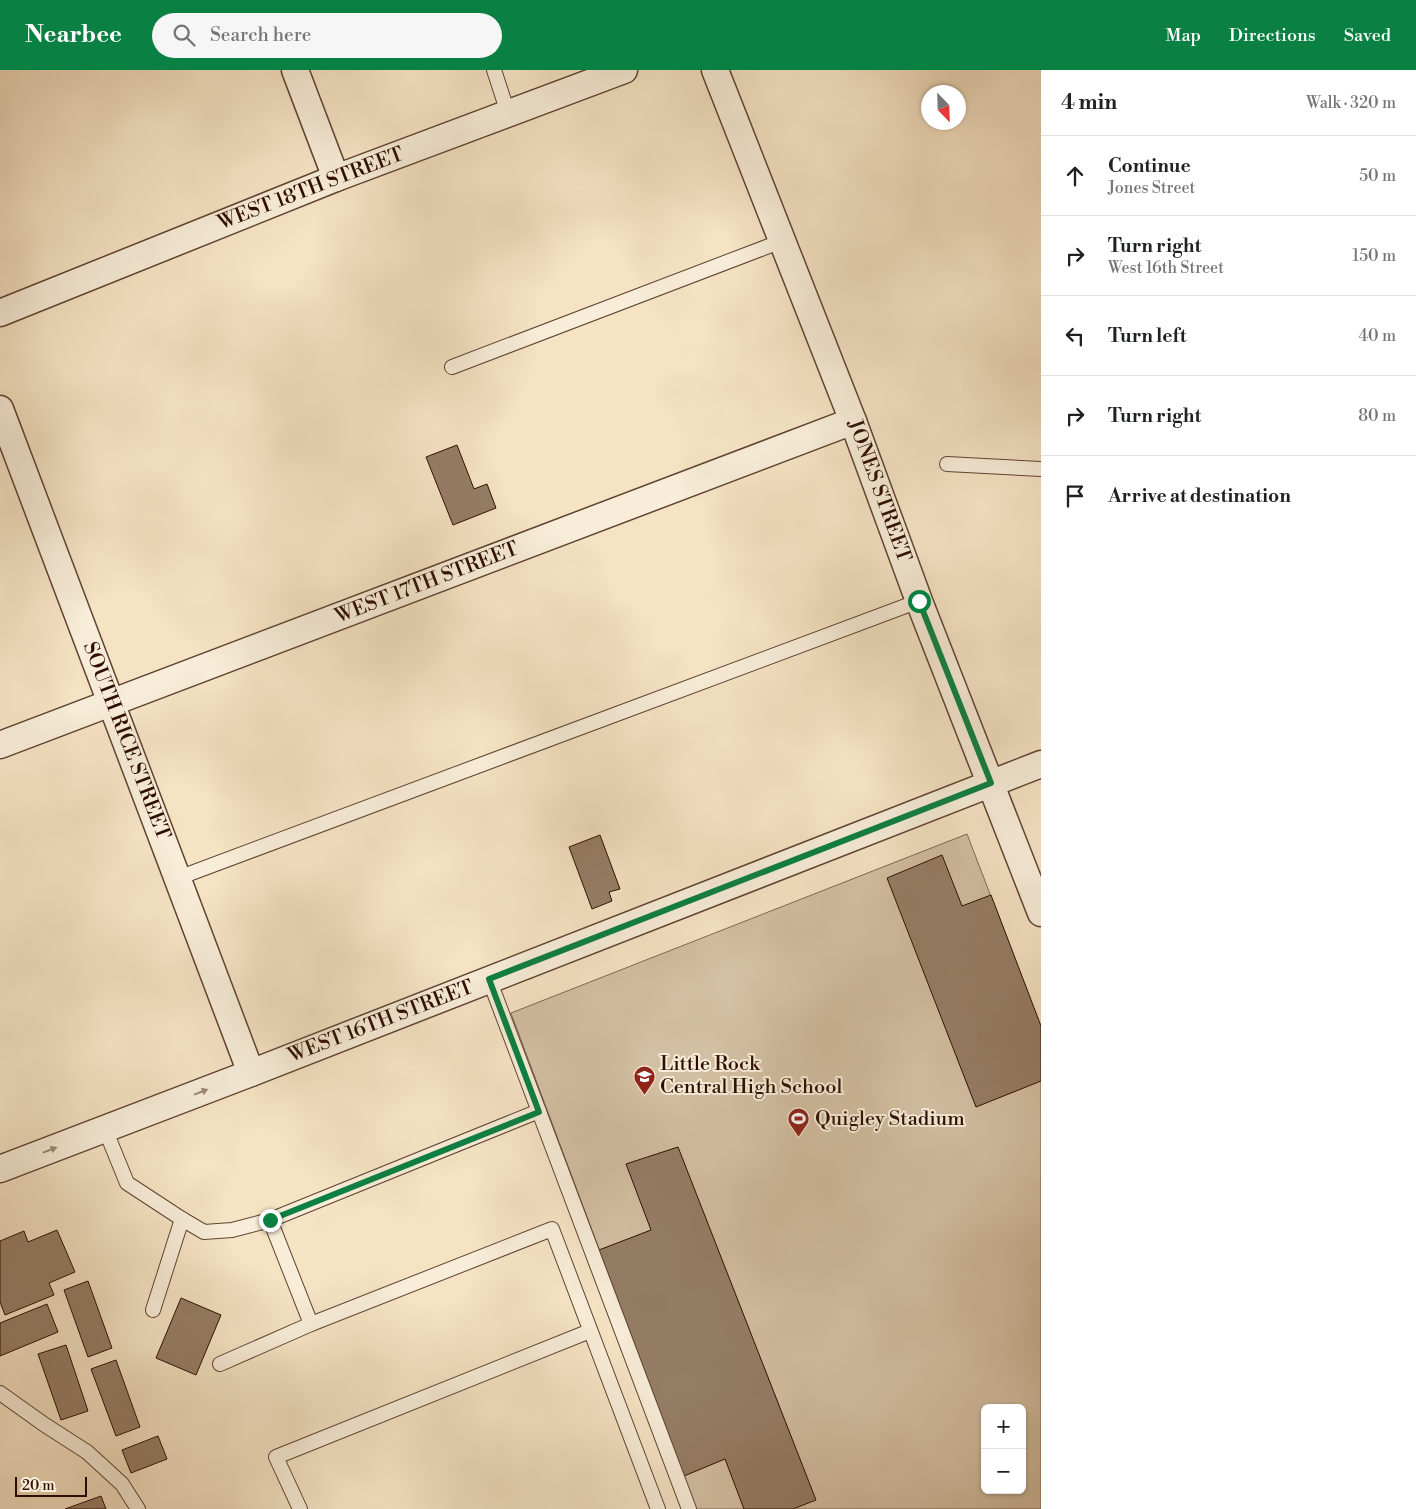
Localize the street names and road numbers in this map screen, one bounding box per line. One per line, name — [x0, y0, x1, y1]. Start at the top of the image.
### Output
street label: WEST 18TH STREET — [214, 142, 407, 236]
street label: JONES STREET — [841, 415, 916, 566]
street label: WEST 17TH STREET — [331, 537, 522, 630]
street label: SOUTH RICE STREET — [77, 639, 175, 843]
street label: WEST 16TH STREET — [284, 975, 477, 1069]

